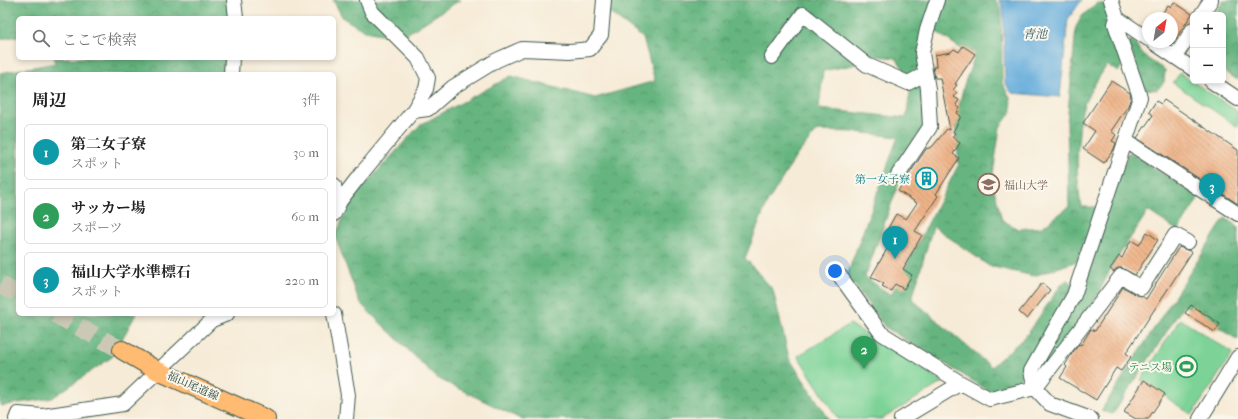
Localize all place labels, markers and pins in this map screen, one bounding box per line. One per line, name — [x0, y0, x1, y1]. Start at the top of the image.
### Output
building icon: 第一女子寮 — [913, 166, 939, 192]
school or university icon: 福山大学 — [975, 172, 1001, 198]
place label: 第一女子寮 — [855, 173, 910, 186]
pin: 3 — [1199, 173, 1225, 206]
place label: 福山大学 — [1004, 179, 1048, 192]
pin: 1 — [882, 226, 908, 259]
pin: 2 — [851, 336, 877, 369]
sports icon: テニス場 — [1174, 354, 1200, 380]
place label: テニス場 — [1128, 361, 1172, 374]

